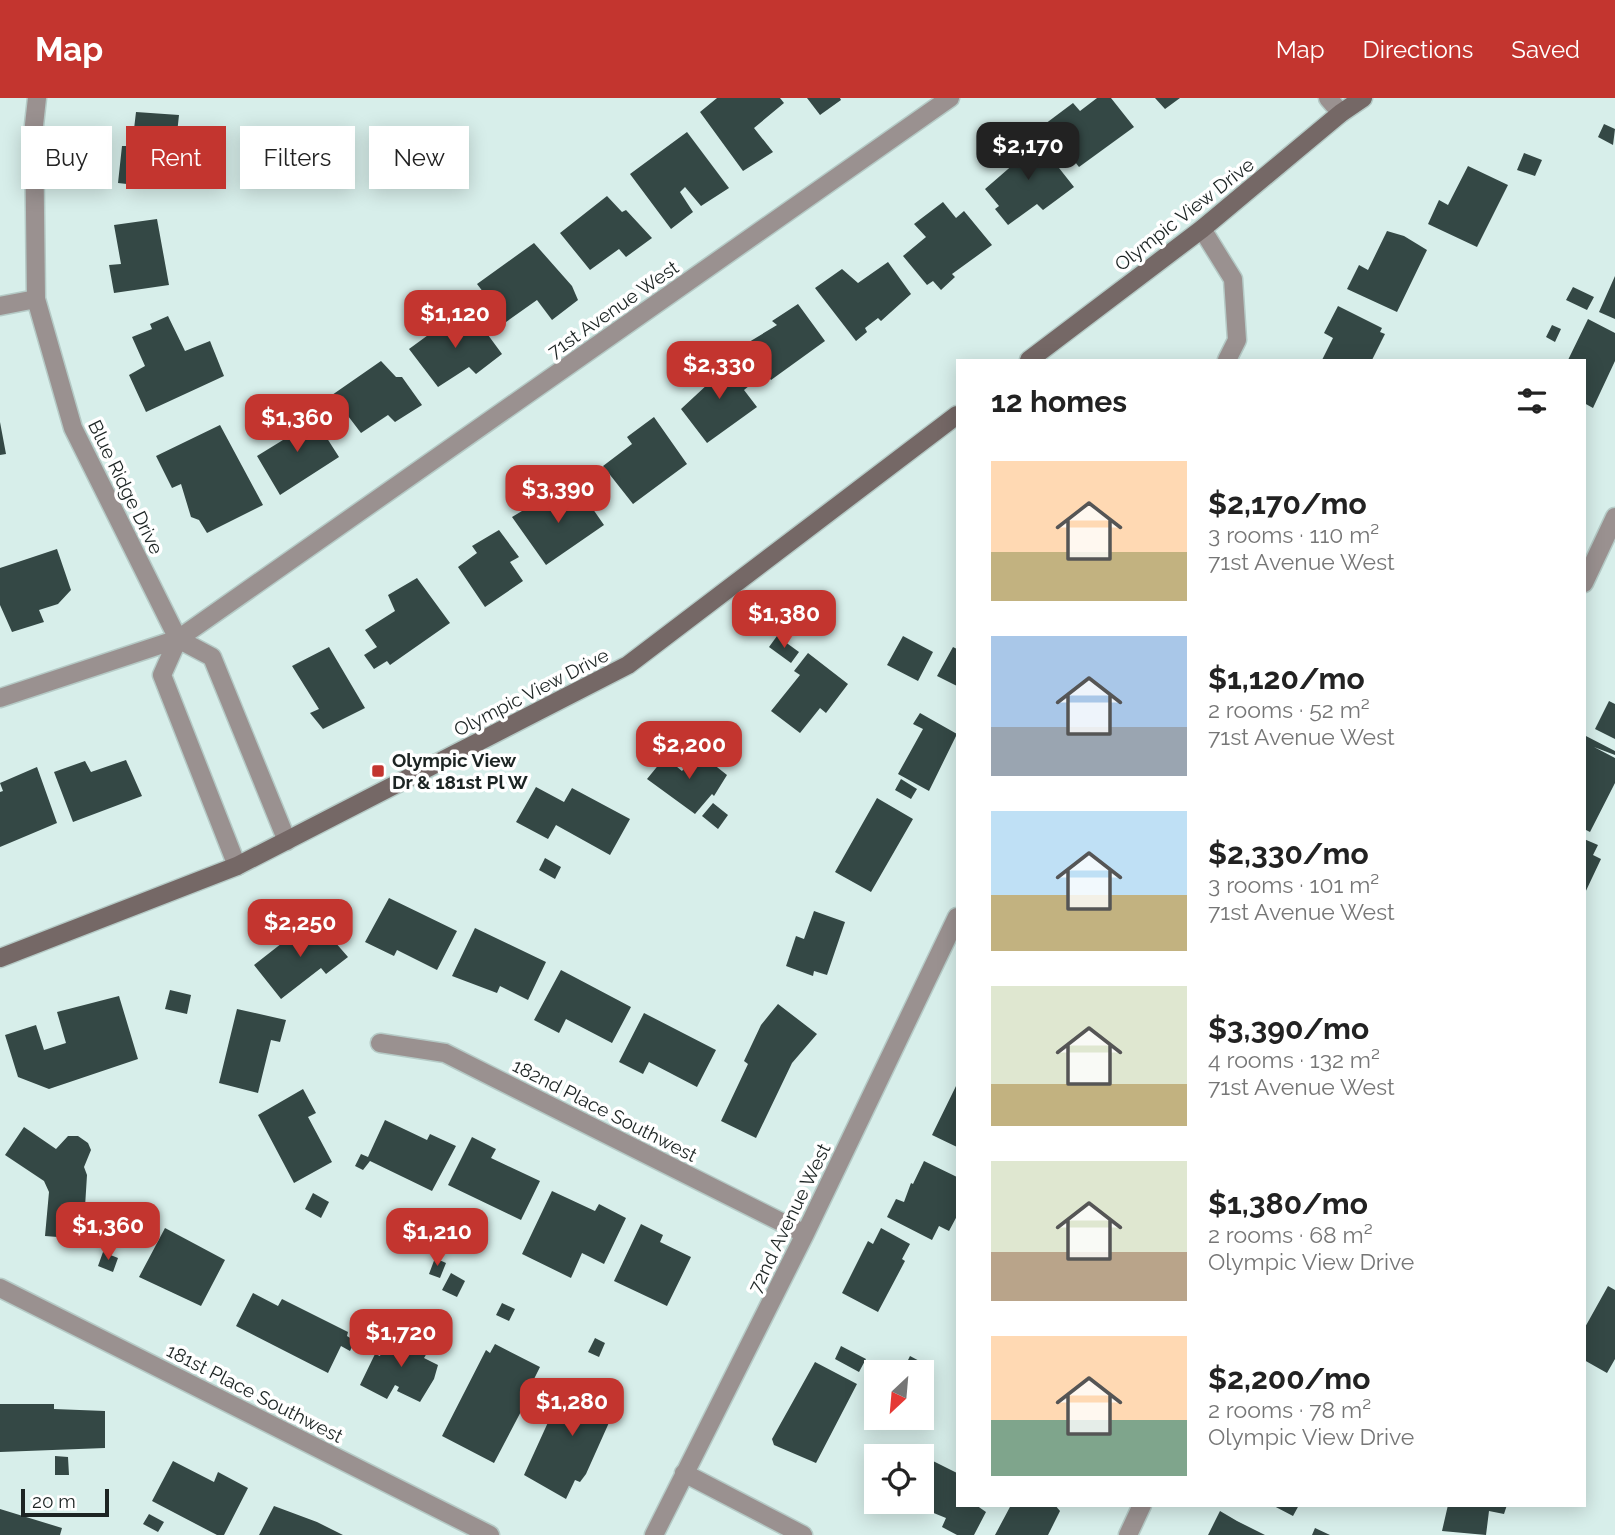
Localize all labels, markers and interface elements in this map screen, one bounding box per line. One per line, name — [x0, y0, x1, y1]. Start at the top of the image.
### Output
text: Map — [35, 30, 103, 69]
text: Map — [1276, 35, 1325, 64]
text: Directions — [1363, 35, 1473, 64]
text: Saved — [1511, 35, 1580, 64]
pin: $2,170 — [971, 122, 1085, 182]
chip: Buy — [21, 126, 112, 189]
chip: Rent — [126, 126, 226, 189]
chip: Filters — [240, 126, 355, 189]
chip: New — [369, 126, 469, 189]
text: $2,170 — [992, 131, 1064, 158]
street label: Olympic View Drive — [1110, 153, 1258, 275]
street label: 71st Avenue West — [544, 255, 683, 362]
pin: $1,120 — [398, 290, 512, 350]
text: $1,120 — [420, 299, 490, 326]
pin: $2,330 — [662, 342, 776, 401]
text: $2,330 — [683, 350, 755, 377]
icon: filters — [1513, 382, 1551, 420]
text: 12 homes — [991, 384, 1127, 419]
pin: $1,360 — [240, 394, 354, 454]
text: $1,360 — [261, 403, 333, 430]
street label: Blue Ridge Drive — [84, 416, 168, 558]
pin: $3,390 — [501, 466, 615, 525]
text: $3,390 — [521, 474, 595, 501]
text: $2,170/mo — [1208, 486, 1367, 521]
icon: home — [1047, 489, 1131, 573]
text: 3 rooms · 110 m² — [1208, 521, 1379, 548]
text: 71st Avenue West — [1208, 548, 1395, 575]
pin: $1,380 — [727, 590, 841, 650]
text: $1,380 — [748, 599, 820, 626]
street label: Olympic View Drive — [450, 644, 612, 740]
text: $1,120/mo — [1208, 661, 1365, 696]
icon: home — [1047, 664, 1131, 748]
text: 2 rooms · 52 m² — [1208, 696, 1370, 723]
pin: $2,200 — [632, 722, 746, 781]
text: 71st Avenue West — [1208, 723, 1395, 750]
text: $2,200 — [652, 730, 726, 757]
place label: Olympic View Dr & 181st Pl W — [392, 749, 529, 793]
marker: Olympic View Dr & 181st Pl W — [370, 763, 386, 779]
text: $2,330/mo — [1208, 836, 1369, 871]
icon: home — [1047, 839, 1131, 923]
text: 3 rooms · 101 m² — [1208, 871, 1379, 898]
text: 71st Avenue West — [1208, 898, 1395, 925]
pin: $2,250 — [243, 900, 357, 959]
text: $2,250 — [264, 908, 336, 935]
text: $3,390/mo — [1208, 1011, 1369, 1046]
icon: home — [1047, 1014, 1131, 1098]
text: 4 rooms · 132 m² — [1208, 1046, 1380, 1073]
street label: 182nd Place Southwest — [509, 1054, 701, 1166]
text: 71st Avenue West — [1208, 1073, 1395, 1100]
street label: 72nd Avenue West — [743, 1139, 835, 1296]
text: $1,380/mo — [1208, 1186, 1368, 1221]
icon: home — [1047, 1189, 1131, 1273]
pin: $1,360 — [51, 1202, 165, 1262]
pin: $1,210 — [380, 1208, 494, 1268]
text: $1,360 — [72, 1211, 144, 1238]
text: $1,210 — [402, 1217, 472, 1244]
text: 2 rooms · 68 m² — [1208, 1221, 1373, 1248]
text: Olympic View Drive — [1208, 1248, 1414, 1275]
pin: $1,720 — [344, 1310, 458, 1369]
text: $1,720 — [366, 1318, 436, 1345]
street label: 181st Place Southwest — [163, 1339, 347, 1447]
north arrow — [864, 1360, 934, 1430]
map controls — [864, 1360, 934, 1514]
text: $2,200/mo — [1208, 1361, 1370, 1396]
icon: home — [1047, 1364, 1131, 1448]
pin: $1,280 — [515, 1378, 629, 1438]
text: $1,280 — [536, 1387, 608, 1414]
text: 2 rooms · 78 m² — [1208, 1396, 1371, 1423]
text: Olympic View Drive — [1208, 1423, 1414, 1450]
button: locate — [864, 1444, 934, 1514]
scale bar — [21, 1486, 108, 1518]
text: 20 m — [32, 1490, 76, 1512]

